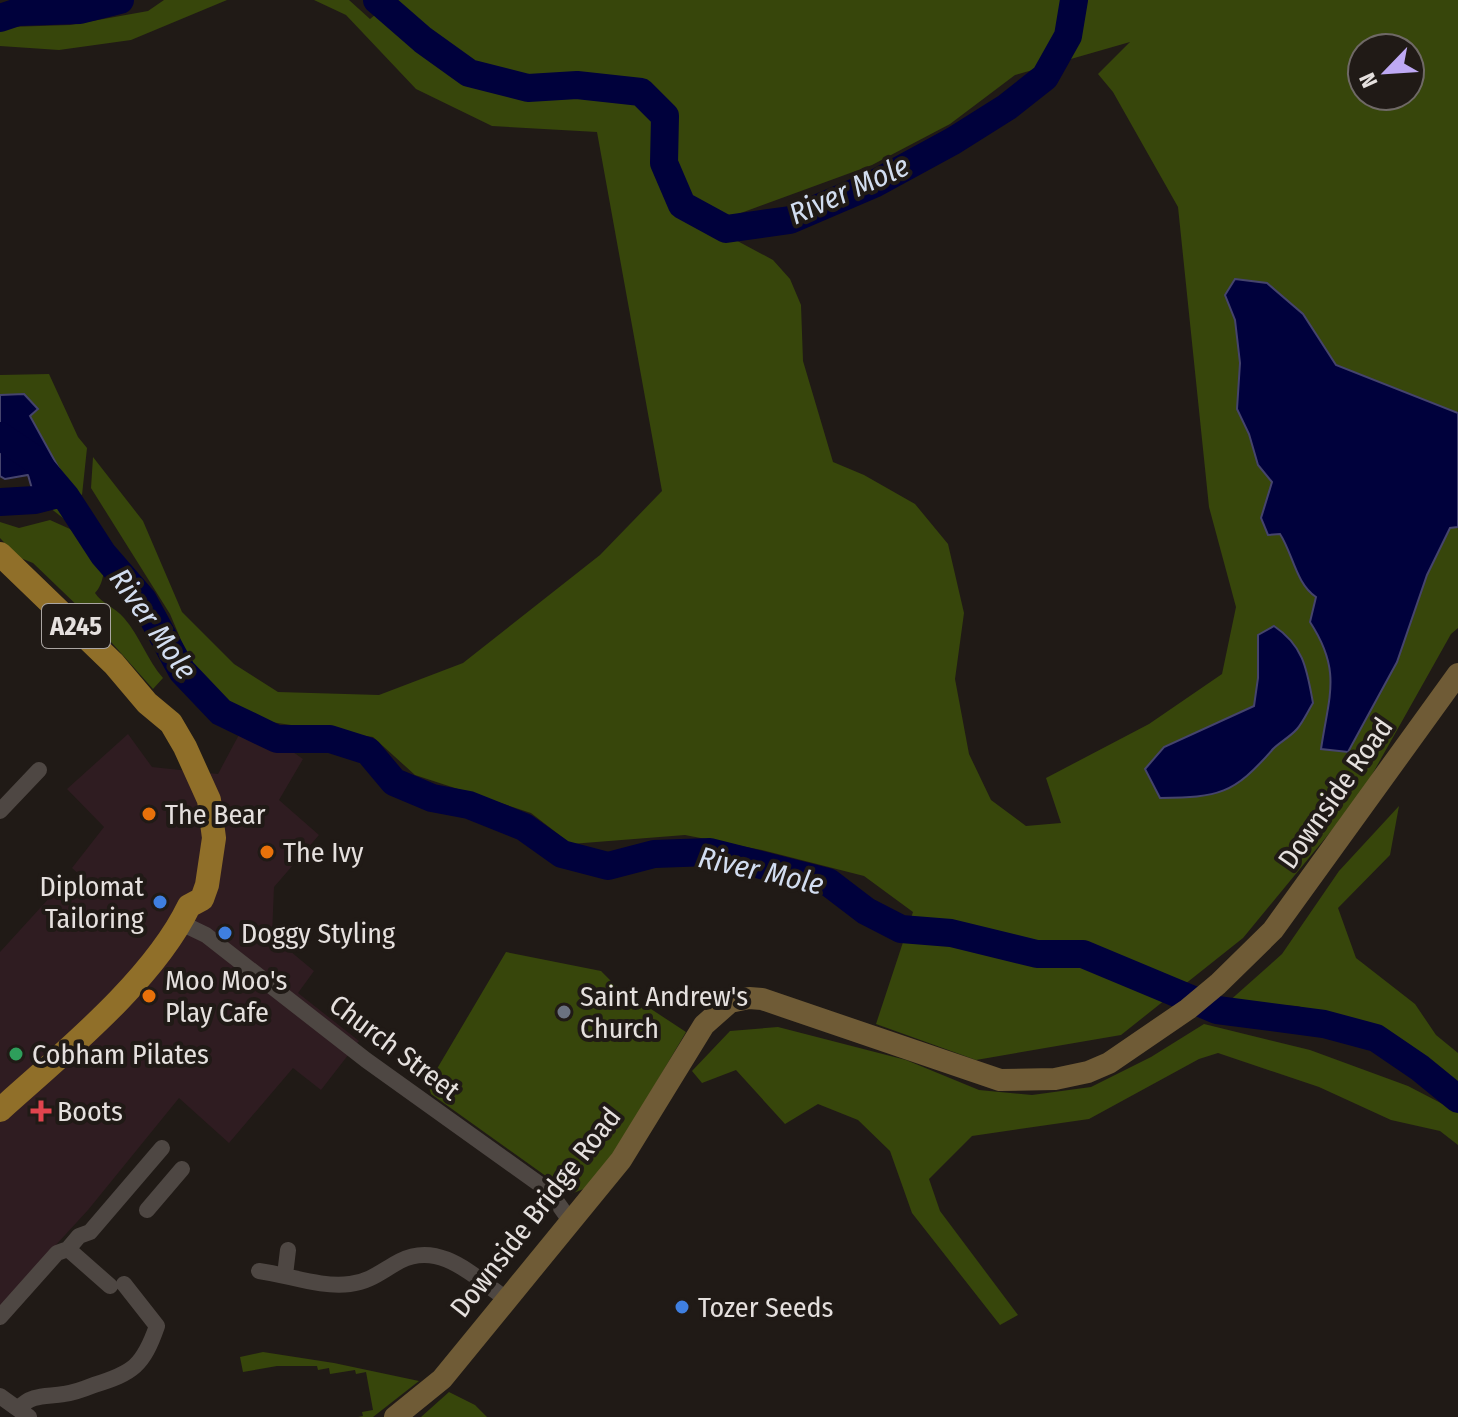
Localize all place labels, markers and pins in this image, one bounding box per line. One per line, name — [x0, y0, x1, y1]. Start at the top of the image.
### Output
place label: The Bear — [165, 798, 266, 831]
marker: The Bear — [140, 805, 158, 823]
place label: The Ivy — [283, 836, 364, 869]
marker: The Ivy — [258, 843, 276, 861]
place label: Diplomat Tailoring — [39, 870, 145, 935]
marker: Diplomat Tailoring — [151, 893, 169, 911]
place label: Doggy Styling — [241, 917, 396, 950]
marker: Doggy Styling — [216, 924, 234, 942]
place label: Moo Moo's Play Cafe — [165, 964, 287, 1029]
place label: Saint Andrew's Church — [580, 980, 748, 1045]
marker: Moo Moo's Play Cafe — [140, 987, 158, 1005]
marker: Saint Andrew's Church — [555, 1003, 573, 1021]
place label: Cobham Pilates — [32, 1038, 209, 1071]
marker: Cobham Pilates — [7, 1045, 25, 1063]
place label: Boots — [57, 1095, 123, 1128]
marker: Boots — [32, 1102, 50, 1120]
place label: Tozer Seeds — [698, 1291, 834, 1324]
marker: Tozer Seeds — [673, 1298, 691, 1316]

